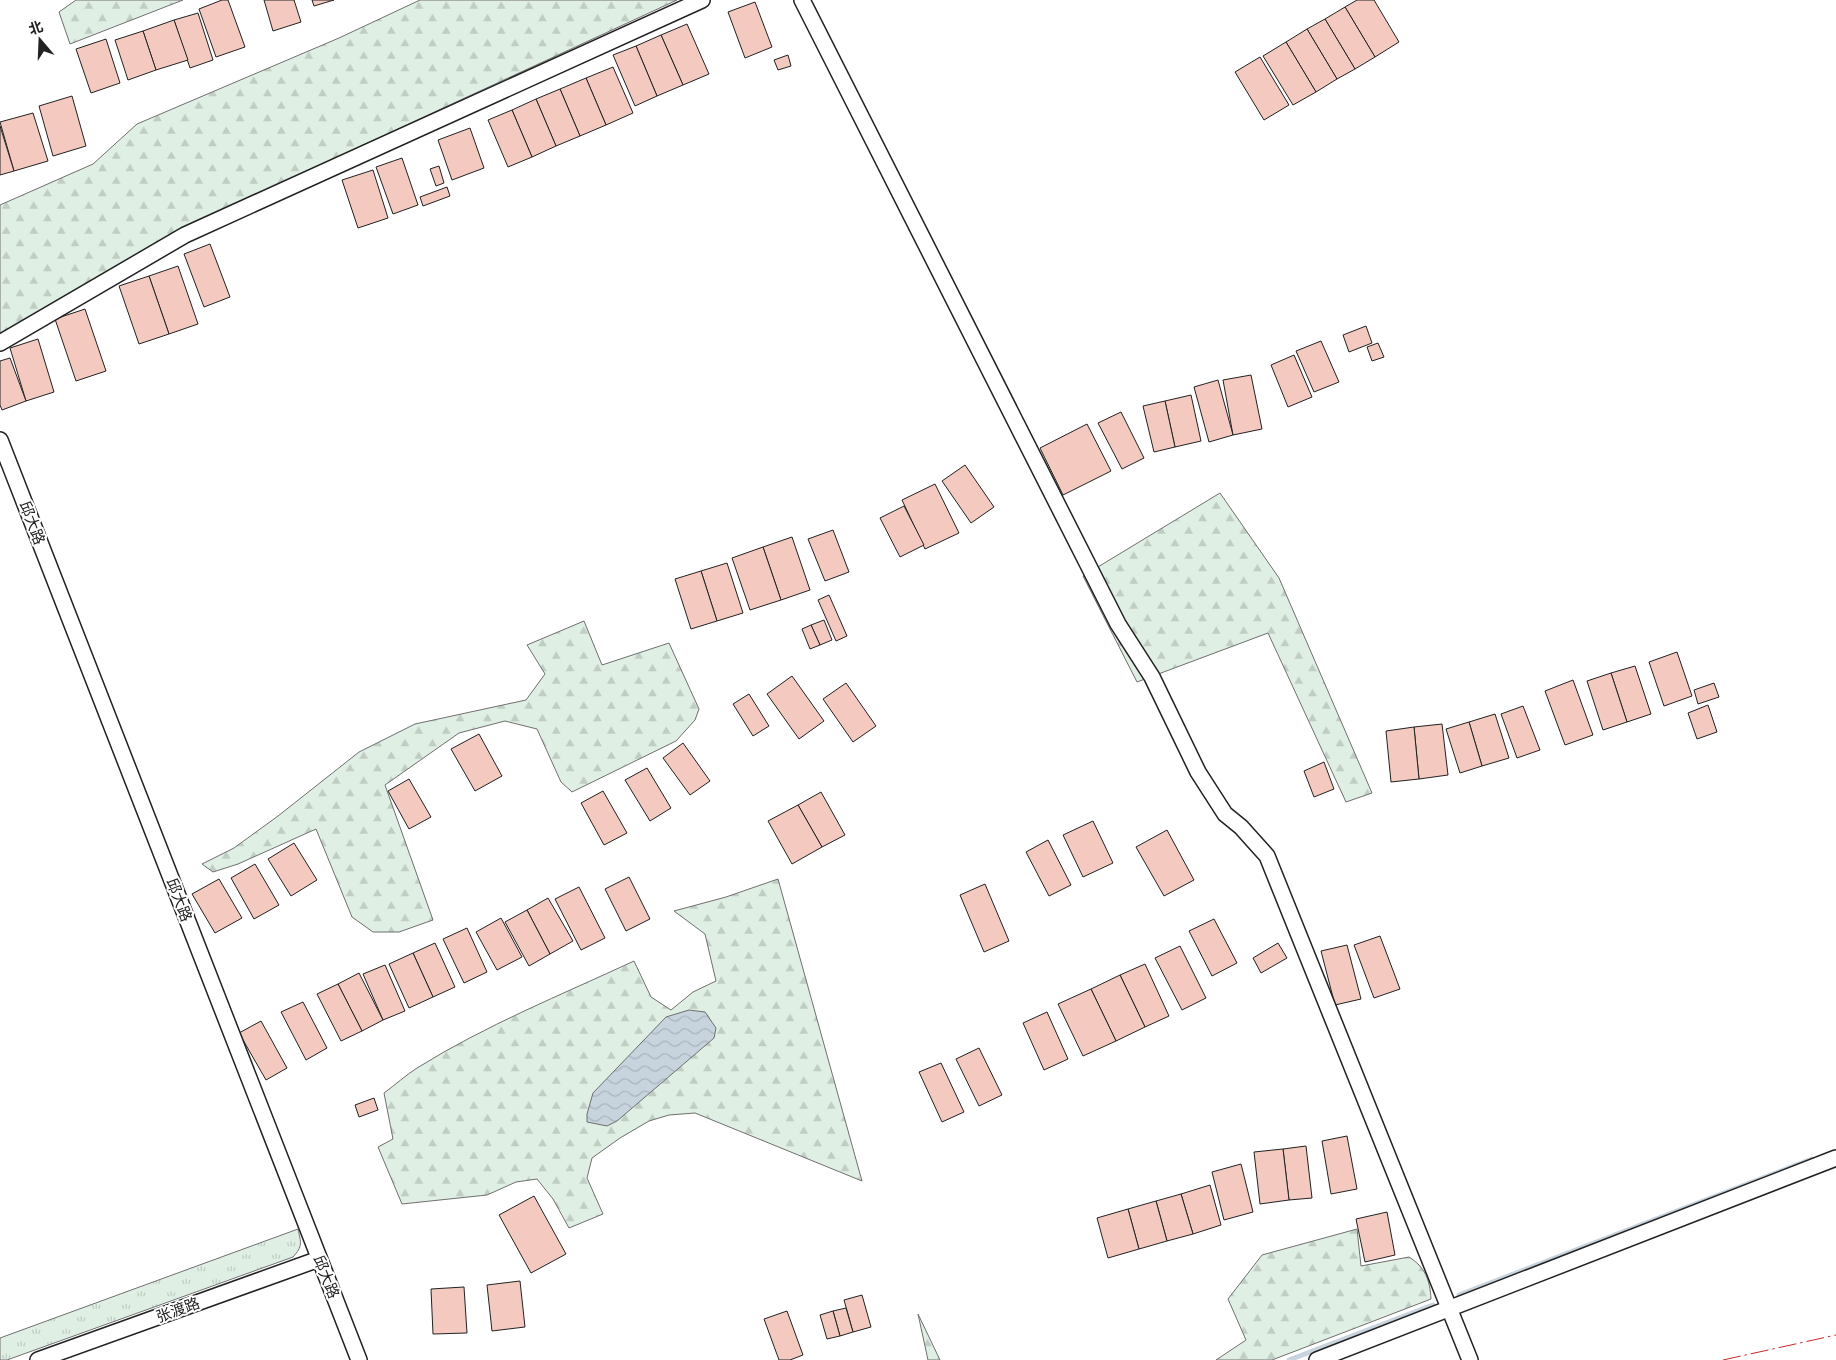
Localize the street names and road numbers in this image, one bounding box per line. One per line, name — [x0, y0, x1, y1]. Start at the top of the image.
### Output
street label: 邱大路 — [14, 498, 50, 548]
street label: 邱大路 — [161, 875, 197, 925]
street label: 邱大路 — [307, 1252, 345, 1302]
street label: 张渡路 — [153, 1292, 203, 1328]

